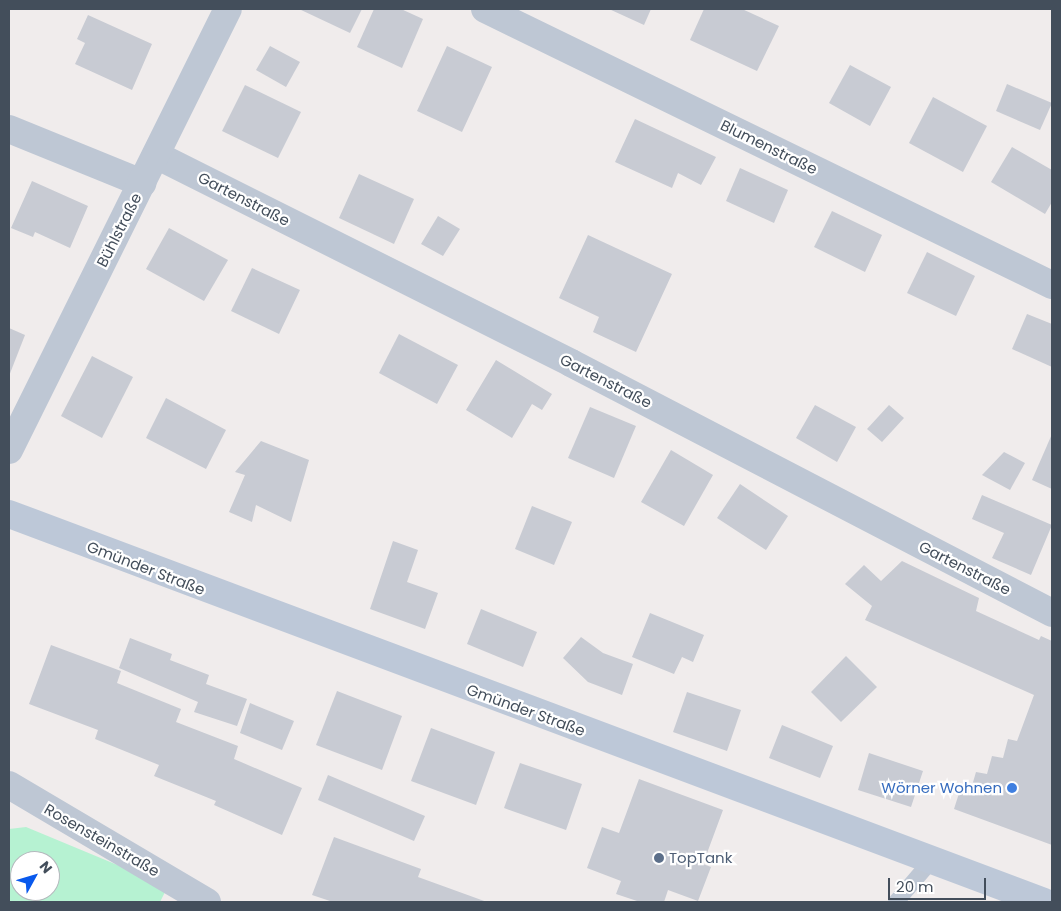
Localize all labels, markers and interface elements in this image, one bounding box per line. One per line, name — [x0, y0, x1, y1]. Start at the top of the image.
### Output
street label: Blumenstraße — [718, 116, 820, 178]
street label: Gartenstraße — [195, 168, 293, 230]
street label: Bühlstraße — [93, 190, 145, 270]
street label: Gartenstraße — [557, 350, 655, 412]
street label: Gmünder Straße — [84, 537, 208, 599]
street label: Gartenstraße — [916, 537, 1014, 599]
street label: Gmünder Straße — [464, 680, 588, 740]
place label: Wörner Wohnen — [881, 779, 1002, 797]
marker: Wörner Wohnen — [1006, 782, 1018, 794]
street label: Rosensteinstraße — [41, 800, 163, 880]
place label: TopTank — [669, 849, 732, 867]
north arrow — [10, 851, 60, 901]
marker: TopTank — [653, 852, 665, 864]
text: N — [35, 857, 57, 878]
scale bar — [891, 868, 988, 900]
text: 20 m — [896, 876, 934, 897]

